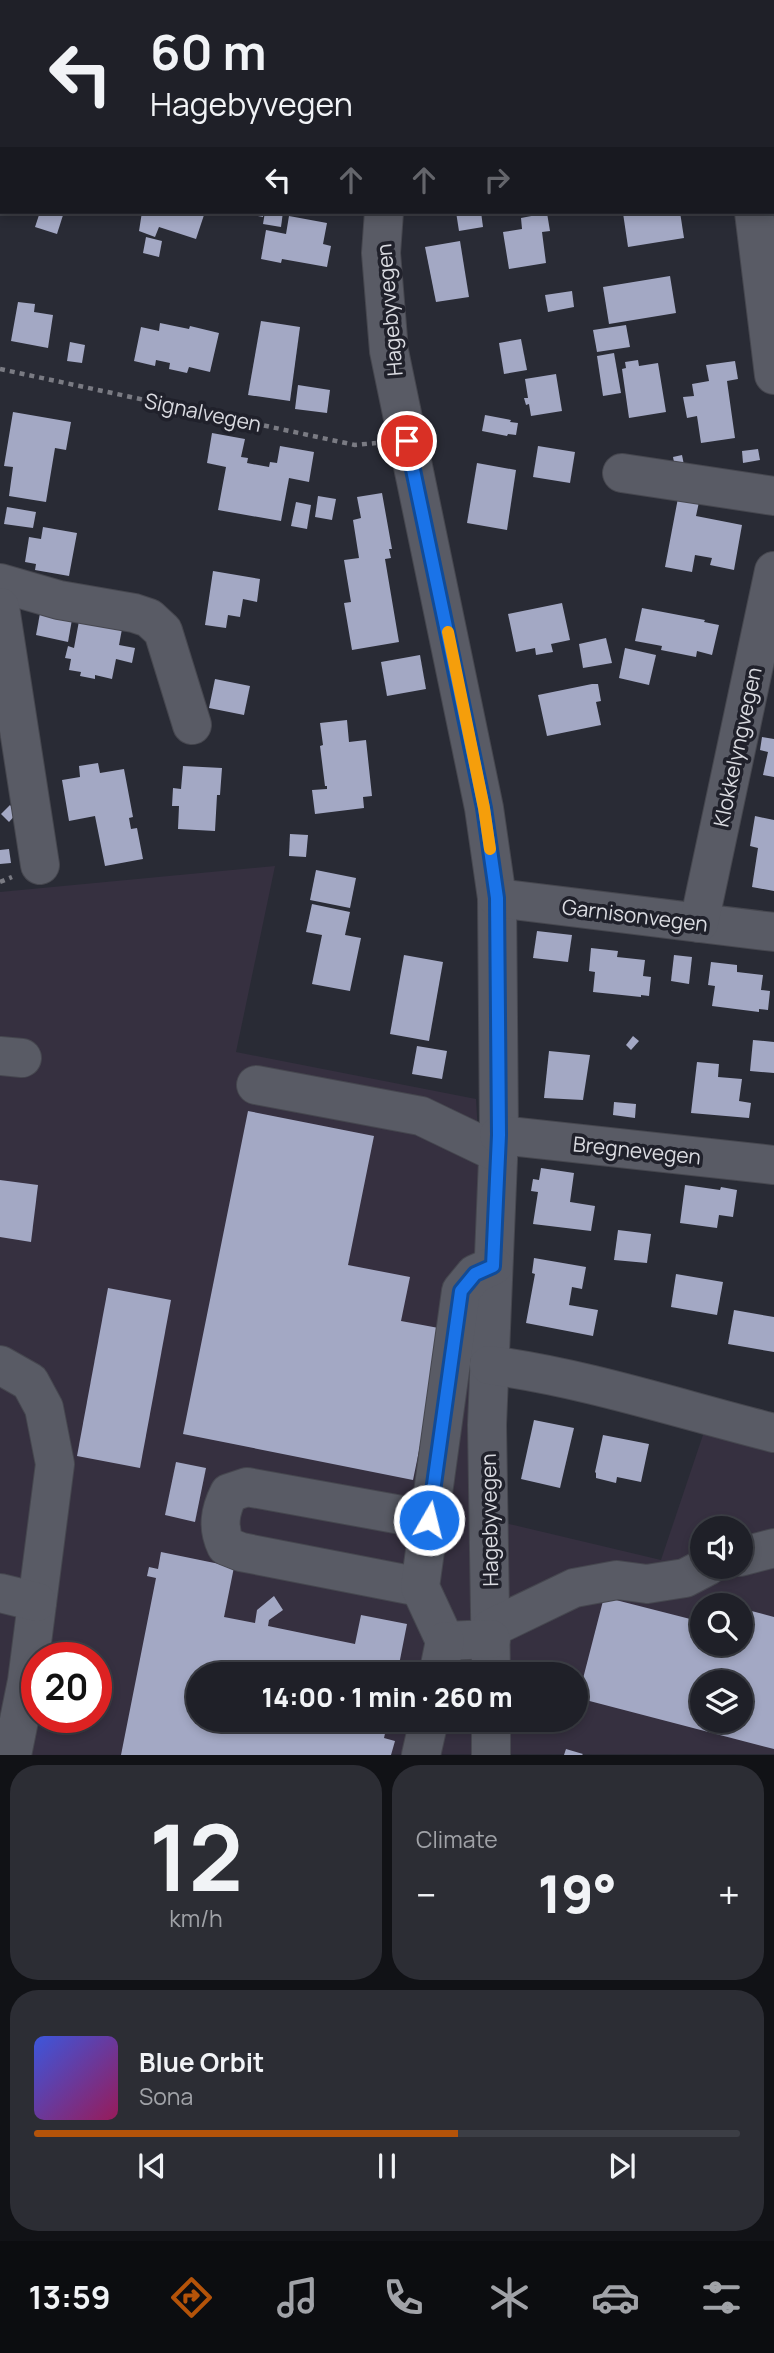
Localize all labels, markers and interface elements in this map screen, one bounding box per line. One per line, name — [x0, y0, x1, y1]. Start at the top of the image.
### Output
text: 60 m — [150, 18, 267, 85]
icon: left — [35, 28, 126, 119]
text: Hagebyvegen — [150, 82, 353, 126]
icon: left — [259, 161, 297, 199]
icon: ahead — [332, 161, 370, 199]
icon: ahead — [405, 161, 443, 199]
icon: right — [478, 161, 516, 199]
street label: Hagebyvegen — [369, 242, 409, 378]
street label: Signalvegen — [142, 386, 264, 438]
pin — [377, 411, 437, 471]
icon: arrive — [388, 422, 426, 460]
street label: Klokkelyngvegen — [706, 664, 768, 830]
street label: Garnisonvegen — [560, 892, 710, 938]
street label: Bregnevegen — [572, 1129, 702, 1171]
street label: Hagebyvegen — [474, 1453, 504, 1587]
position arrow — [392, 1483, 466, 1557]
map controls — [690, 1516, 753, 1733]
button: sound — [690, 1516, 753, 1579]
button: search — [690, 1593, 753, 1656]
speed limit sign: 20 — [21, 1642, 112, 1733]
button: layers — [690, 1670, 753, 1733]
text: 14:00 · 1 min · 260 m — [262, 1679, 512, 1715]
text: 12 — [149, 1794, 243, 1918]
text: Climate — [416, 1823, 498, 1855]
text: 19° — [538, 1858, 617, 1929]
text: − — [416, 1868, 437, 1920]
text: + — [718, 1868, 740, 1920]
text: km/h — [169, 1902, 223, 1934]
text: Blue Orbit — [139, 2044, 264, 2080]
text: Sona — [139, 2080, 193, 2112]
icon: previous — [133, 2147, 171, 2185]
icon: pause — [368, 2147, 406, 2185]
icon: next — [603, 2147, 641, 2185]
icon: directions — [167, 2273, 216, 2322]
icon: music — [273, 2273, 322, 2322]
icon: phone — [379, 2273, 428, 2322]
icon: climate — [485, 2273, 534, 2322]
icon: car — [591, 2273, 640, 2322]
icon: filters — [697, 2273, 746, 2322]
text: 13:59 — [28, 2275, 111, 2319]

